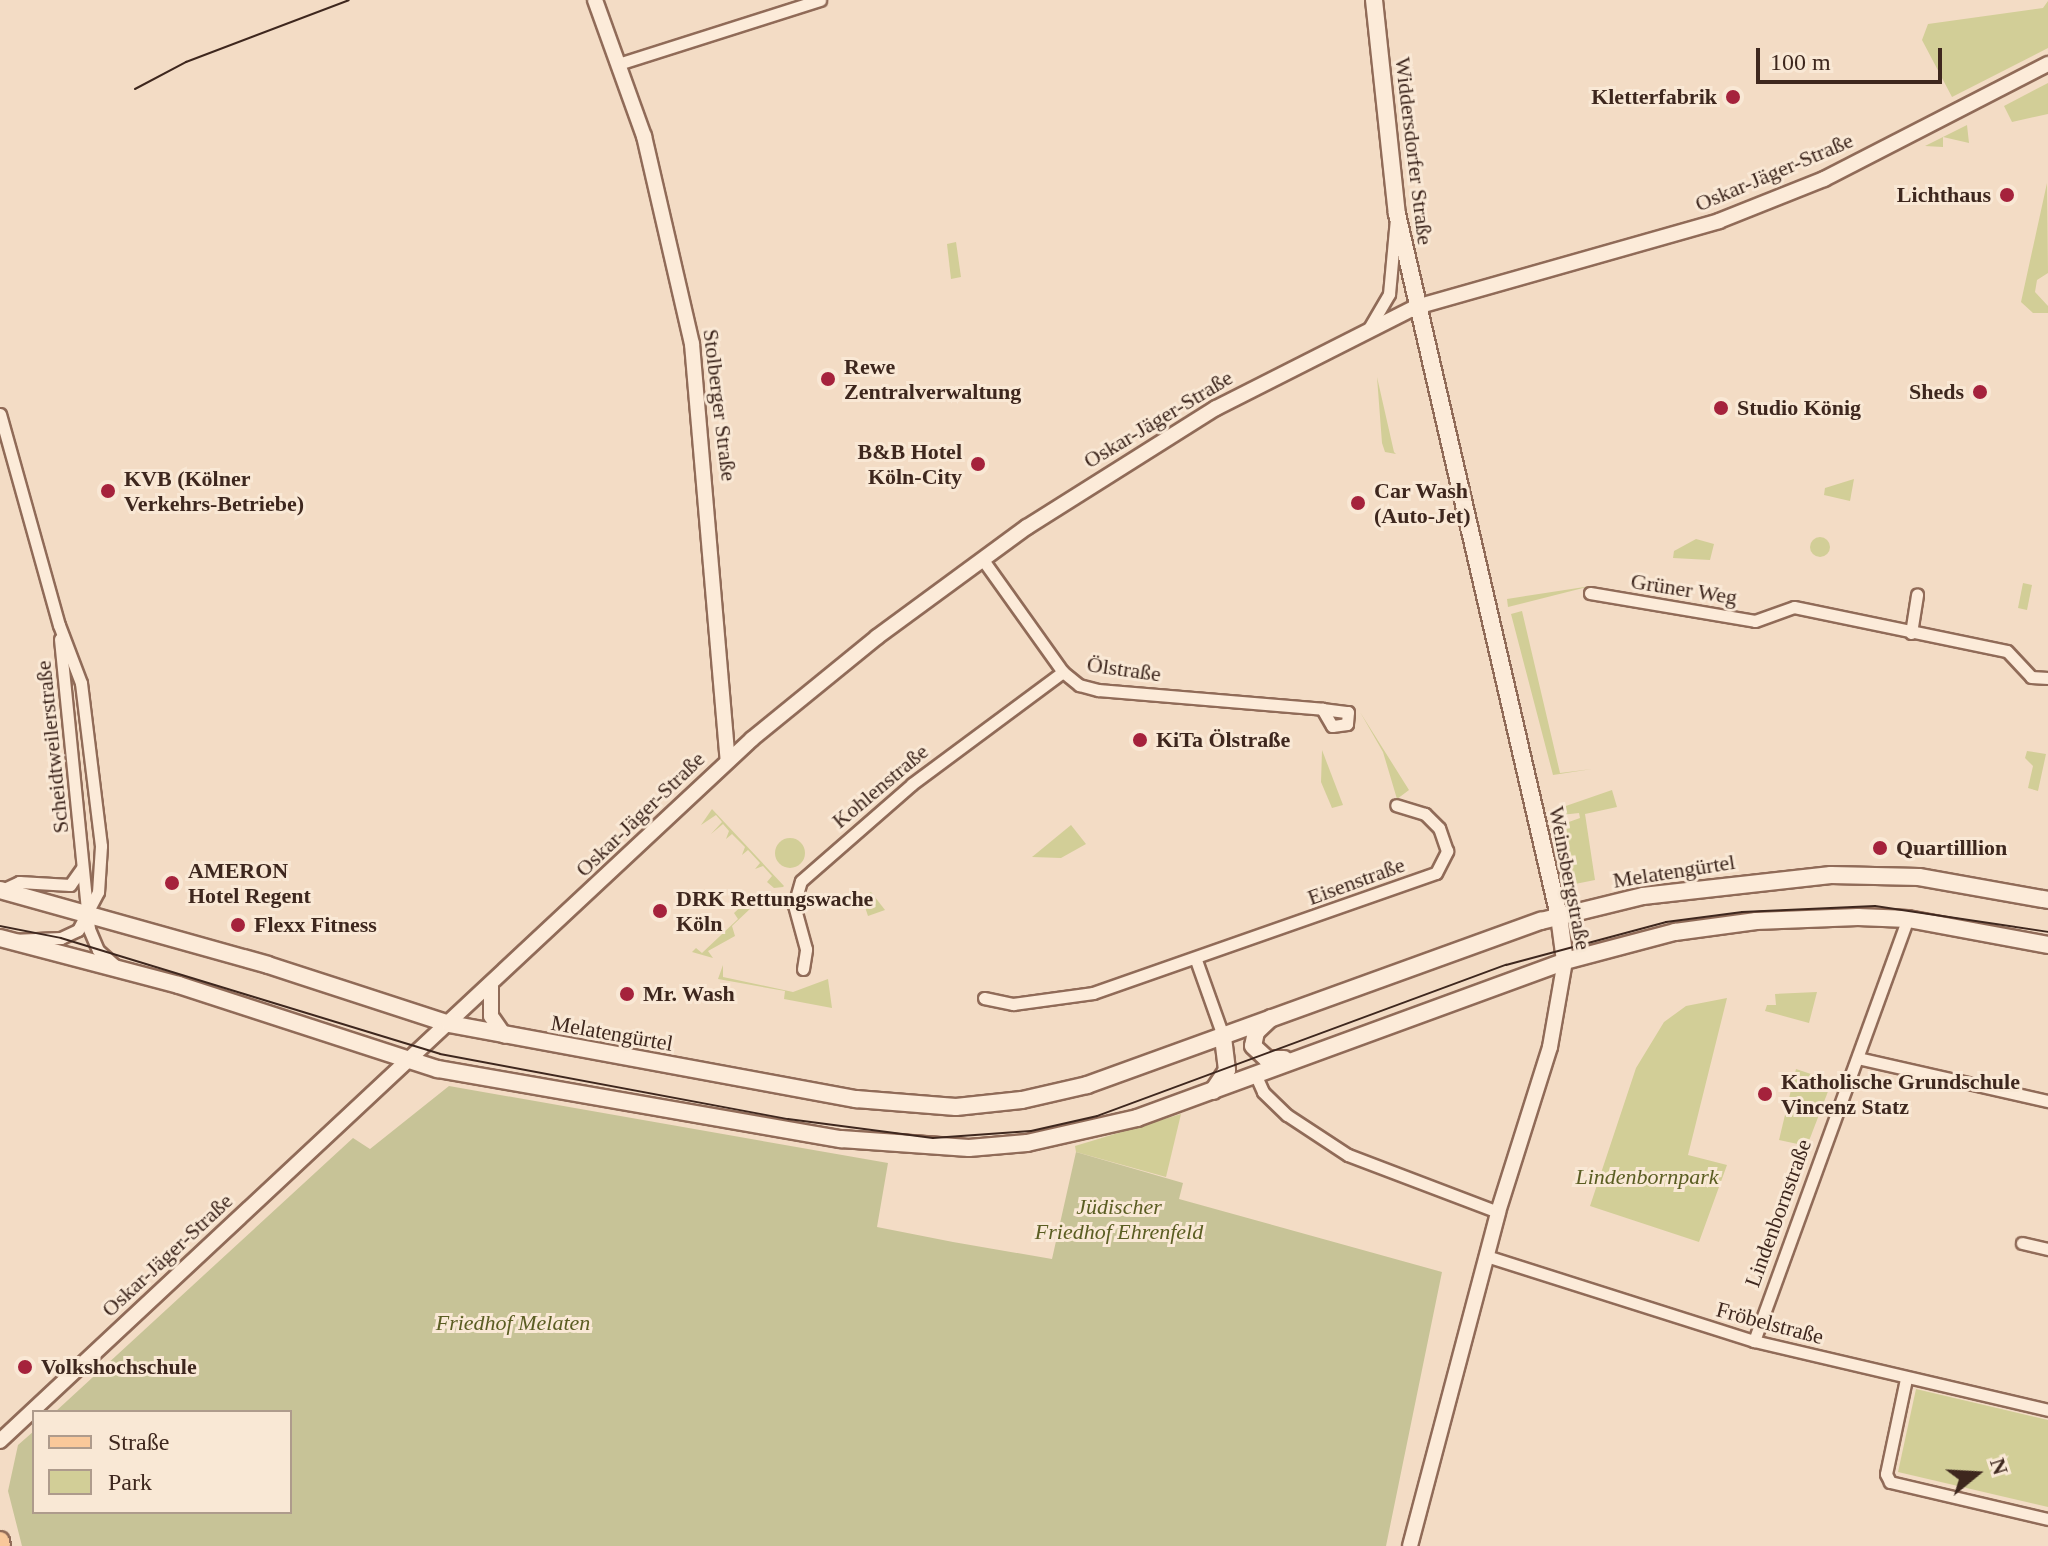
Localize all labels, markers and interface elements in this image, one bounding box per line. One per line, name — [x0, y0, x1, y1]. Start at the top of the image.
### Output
scale bar — [1760, 32, 1946, 82]
text: 100 m — [1770, 49, 1831, 75]
street label: Widdersdorfer Straße — [1389, 56, 1439, 246]
place label: Kletterfabrik — [1591, 84, 1717, 110]
marker: Kletterfabrik — [1724, 88, 1742, 106]
street label: Oskar-Jäger-Straße — [1691, 127, 1857, 217]
place label: Lichthaus — [1897, 182, 1991, 208]
marker: Lichthaus — [1998, 186, 2016, 204]
street label: Stolberger Straße — [698, 327, 742, 483]
place label: Rewe Zentralverwaltung — [844, 353, 1021, 404]
street label: Oskar-Jäger-Straße — [1079, 364, 1237, 474]
marker: Rewe Zentralverwaltung — [819, 370, 837, 388]
place label: Sheds — [1909, 379, 1964, 405]
marker: Sheds — [1971, 383, 1989, 401]
place label: Studio König — [1737, 395, 1861, 421]
marker: Studio König — [1712, 399, 1730, 417]
place label: B&B Hotel Köln-City — [858, 438, 962, 490]
marker: B&B Hotel Köln-City — [969, 455, 987, 473]
place label: KVB (Kölner Verkehrs-Betriebe) — [124, 465, 304, 516]
place label: Car Wash (Auto-Jet) — [1374, 477, 1471, 528]
marker: KVB (Kölner Verkehrs-Betriebe) — [99, 482, 117, 500]
marker: Car Wash (Auto-Jet) — [1349, 494, 1367, 512]
street label: Grüner Weg — [1629, 568, 1739, 610]
street label: Ölstraße — [1085, 651, 1163, 687]
street label: Scheidtweilerstraße — [30, 659, 74, 835]
place label: KiTa Ölstraße — [1156, 727, 1290, 753]
marker: KiTa Ölstraße — [1131, 731, 1149, 749]
street label: Kohlenstraße — [827, 738, 933, 834]
street label: Oskar-Jäger-Straße — [570, 746, 710, 882]
street label: Weinsbergstraße — [1543, 804, 1597, 952]
place label: Quartilllion — [1896, 835, 2007, 861]
marker: Quartilllion — [1871, 839, 1889, 857]
street label: Melatengürtel — [1611, 848, 1737, 894]
street label: Eisenstraße — [1304, 851, 1408, 911]
place label: AMERON Hotel Regent — [188, 857, 311, 908]
marker: AMERON Hotel Regent — [163, 874, 181, 892]
place label: DRK Rettungswache Köln — [676, 885, 873, 936]
marker: DRK Rettungswache Köln — [651, 902, 669, 920]
place label: Flexx Fitness — [254, 912, 377, 938]
marker: Flexx Fitness — [229, 916, 247, 934]
place label: Mr. Wash — [643, 981, 735, 1007]
marker: Mr. Wash — [618, 985, 636, 1003]
street label: Melatengürtel — [549, 1009, 675, 1057]
place label: Katholische Grundschule Vincenz Statz — [1781, 1068, 2020, 1120]
marker: Katholische Grundschule Vincenz Statz — [1756, 1085, 1774, 1103]
street label: Lindenbornstraße — [1739, 1136, 1817, 1290]
park label: Lindenbornpark — [1576, 1164, 1718, 1190]
street label: Oskar-Jäger-Straße — [96, 1188, 238, 1322]
park label: Jüdischer Friedhof Ehrenfeld — [1035, 1193, 1203, 1244]
street label: Fröbelstraße — [1713, 1296, 1827, 1350]
park label: Friedhof Melaten — [436, 1310, 590, 1336]
place label: Volkshochschule — [41, 1354, 197, 1380]
marker: Volkshochschule — [16, 1358, 34, 1376]
legend — [32, 1410, 292, 1514]
text: Straße — [108, 1429, 169, 1455]
north arrow — [1936, 1434, 2016, 1514]
text: N — [1985, 1455, 2014, 1478]
text: Park — [108, 1469, 152, 1495]

